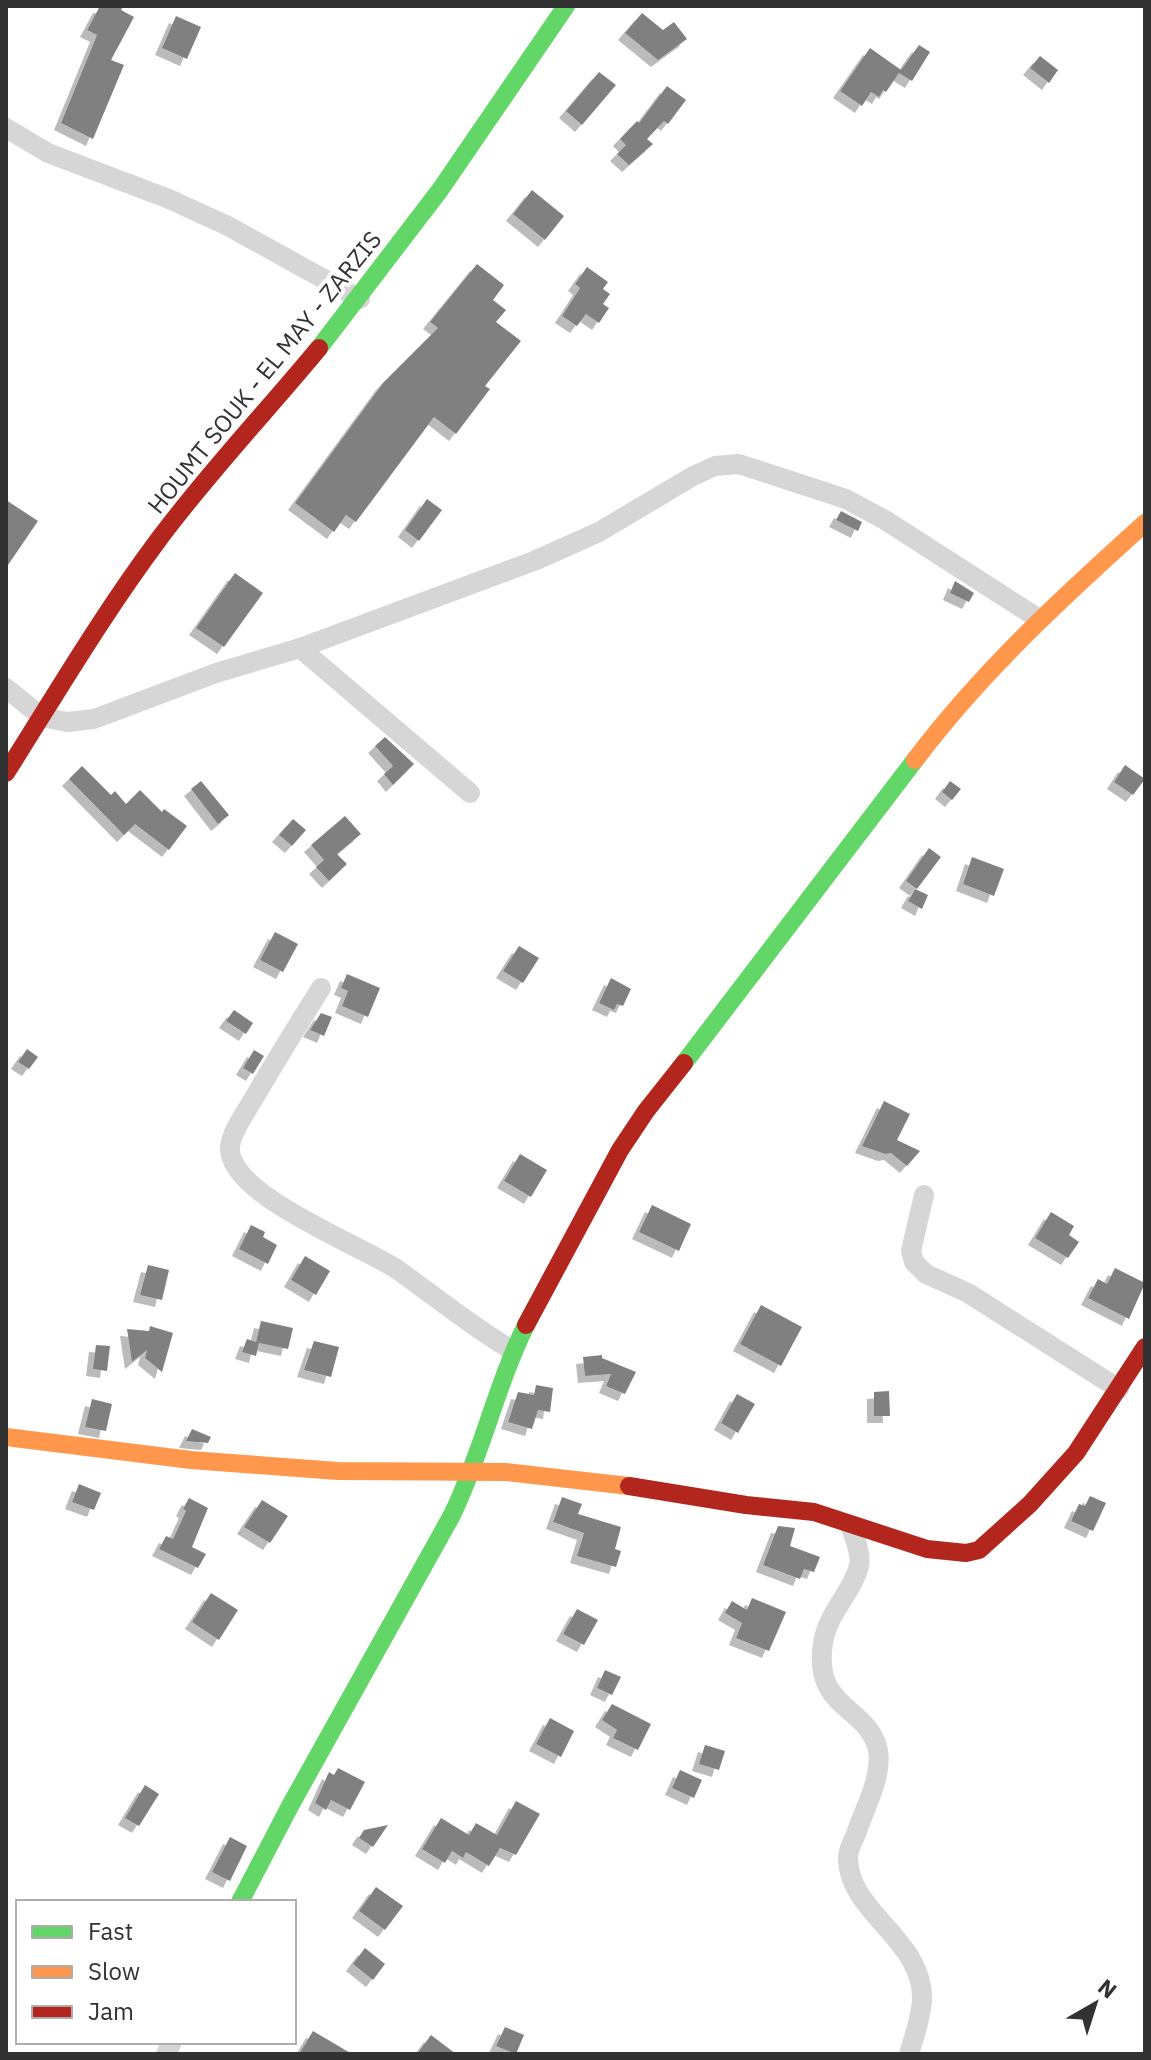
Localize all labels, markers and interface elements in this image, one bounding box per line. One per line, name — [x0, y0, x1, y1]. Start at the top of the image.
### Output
street label: HOUMT SOUK - EL MAY - ZARZIS — [140, 224, 388, 520]
legend — [16, 1900, 296, 2044]
text: Fast — [88, 1915, 133, 1947]
text: Slow — [88, 1955, 140, 1987]
north arrow — [1055, 1964, 1135, 2044]
text: N — [1093, 1972, 1123, 2004]
text: Jam — [88, 1995, 134, 2027]

